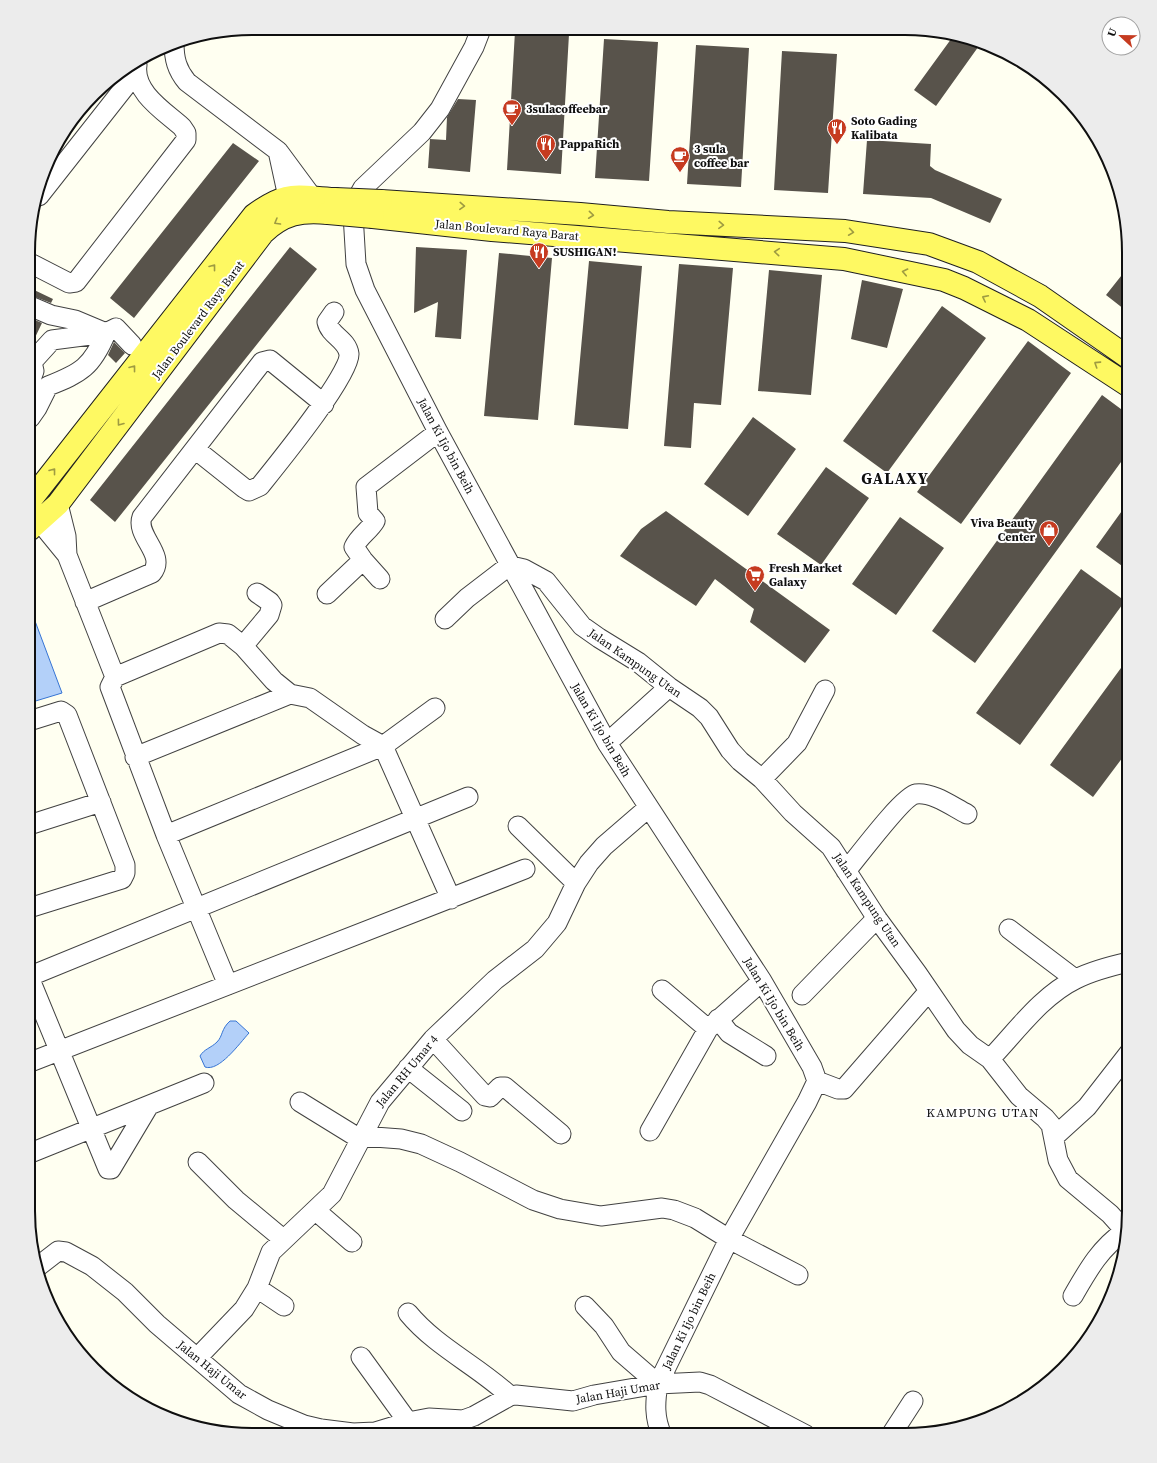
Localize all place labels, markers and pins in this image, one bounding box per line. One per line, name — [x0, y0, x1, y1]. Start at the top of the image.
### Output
cafe icon: 3sulacoffeebar — [501, 98, 523, 126]
place label: 3sulacoffeebar — [526, 101, 608, 117]
place label: Soto Gading Kalibata — [851, 113, 918, 143]
restaurant icon: Soto Gading Kalibata — [826, 117, 848, 145]
restaurant icon: PappaRich — [535, 133, 557, 161]
place label: PappaRich — [560, 136, 620, 152]
place label: 3 sula coffee bar — [694, 141, 749, 171]
cafe icon: 3 sula coffee bar — [669, 145, 691, 173]
restaurant icon: SUSHIGAN! — [528, 241, 550, 269]
place label: SUSHIGAN! — [553, 244, 617, 260]
place label: Viva Beauty Center — [970, 515, 1036, 545]
shop icon: Viva Beauty Center — [1038, 519, 1060, 547]
place label: Fresh Market Galaxy — [769, 560, 843, 590]
supermarket icon: Fresh Market Galaxy — [744, 564, 766, 592]

